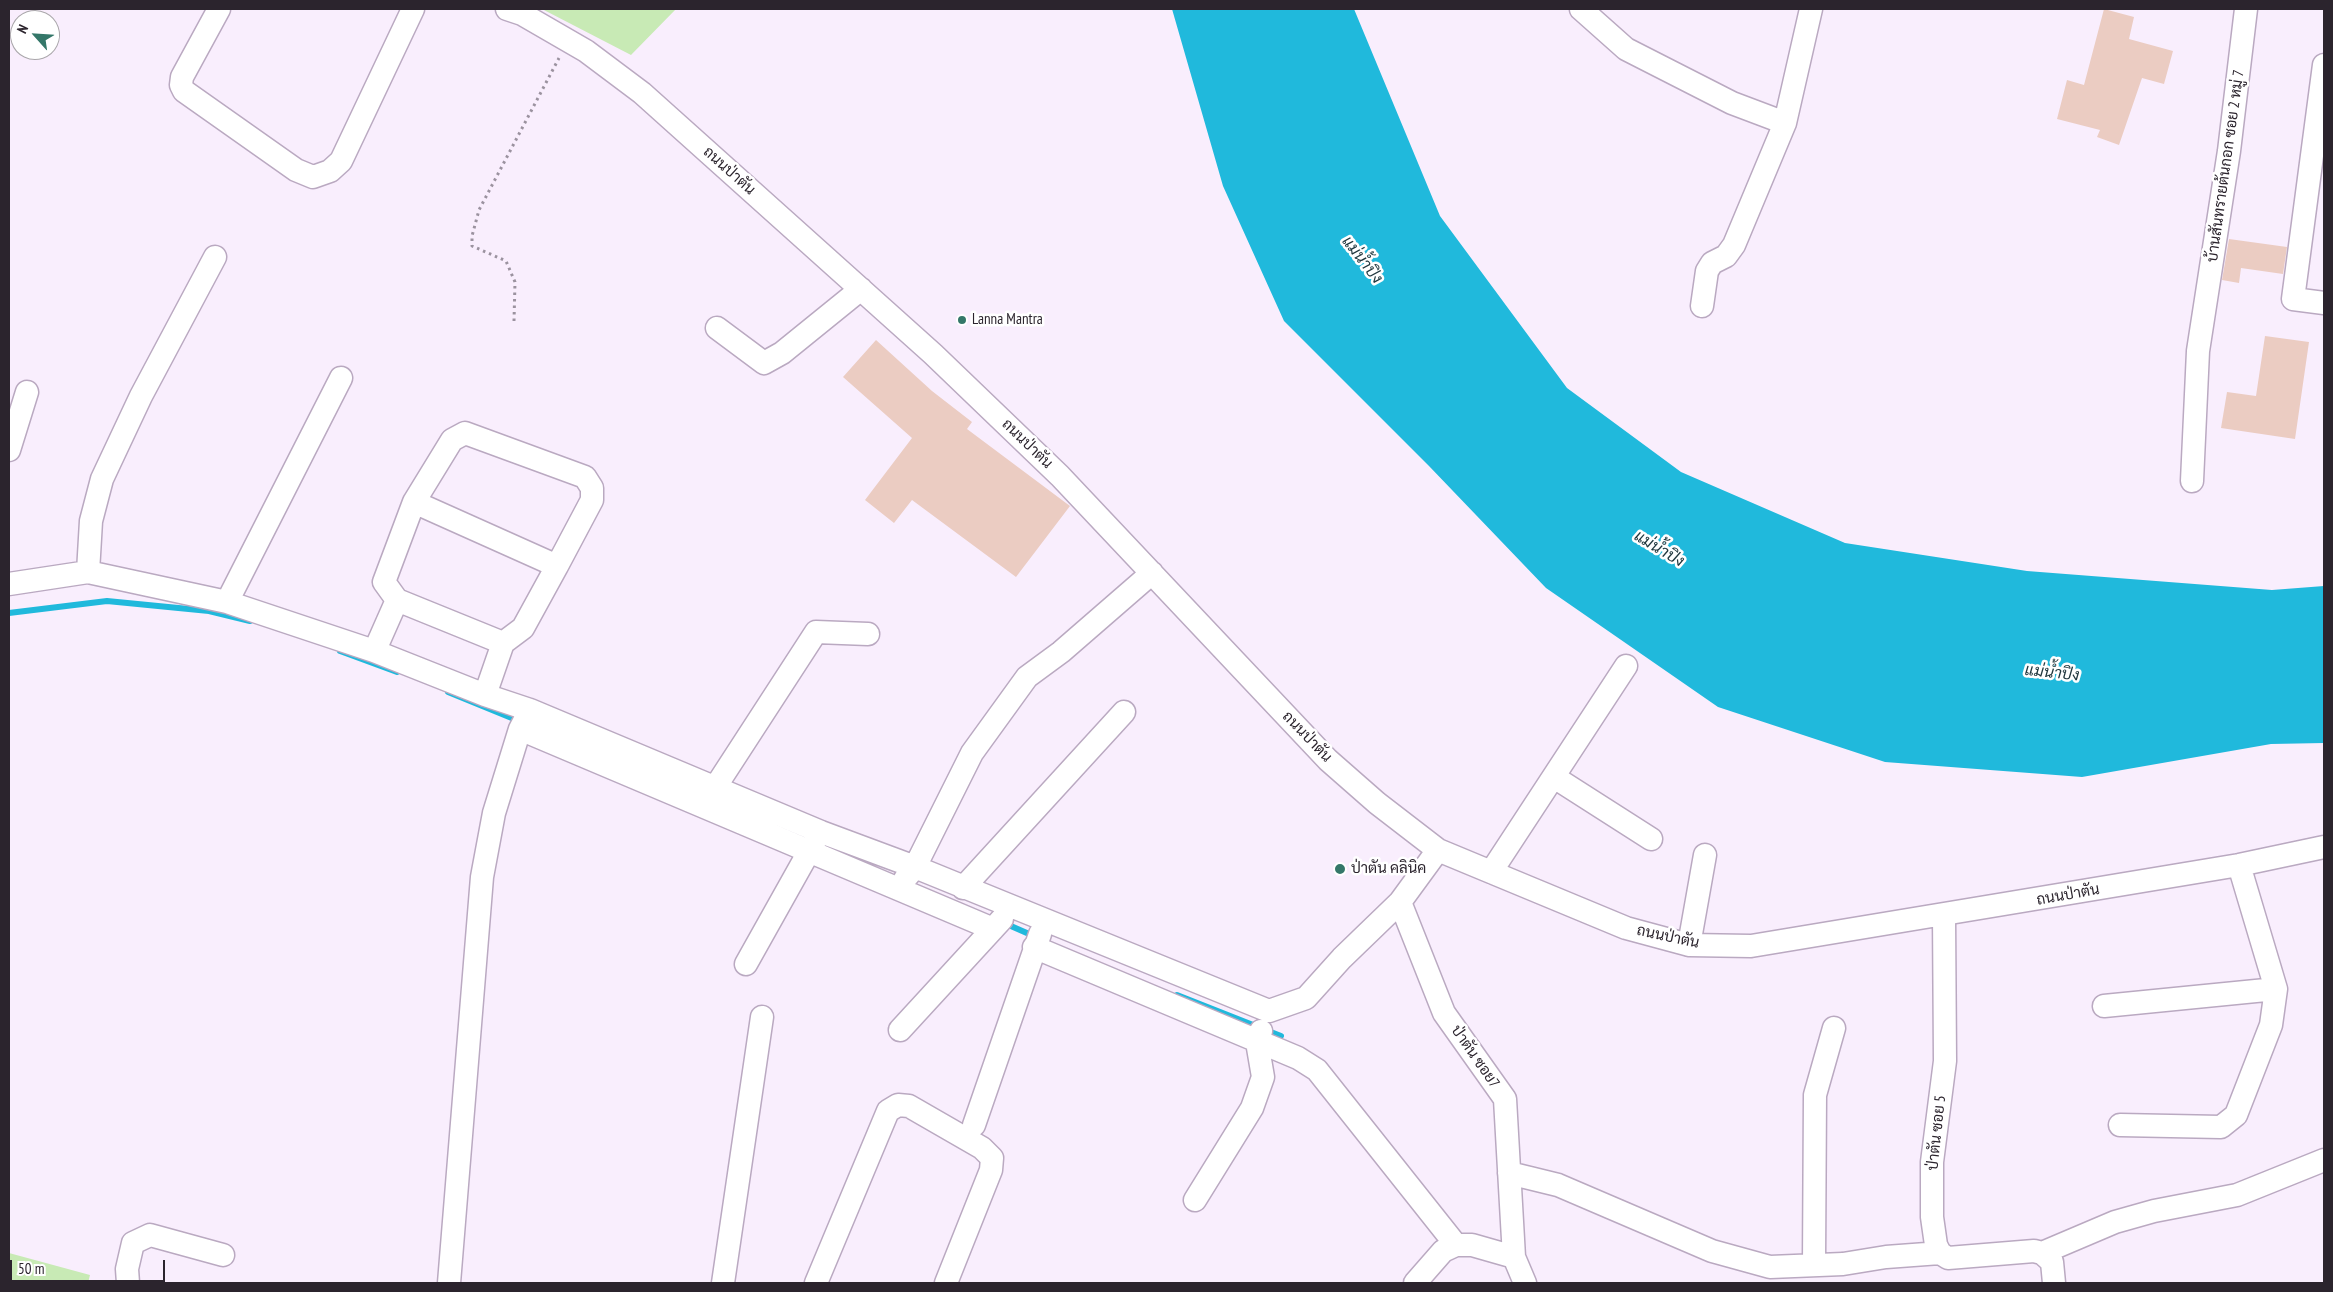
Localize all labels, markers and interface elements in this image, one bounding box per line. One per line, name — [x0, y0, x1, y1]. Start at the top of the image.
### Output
north arrow — [10, 10, 60, 60]
text: N — [13, 22, 32, 36]
street label: บ้านสันทรายต้นกอก ซอย 2 หมู่ 7 — [2204, 69, 2248, 263]
street label: ถนนป่าตัน — [699, 143, 759, 199]
water label: แม่น้ำปิง — [1338, 233, 1386, 287]
place label: Lanna Mantra — [972, 311, 1043, 329]
marker: Lanna Mantra — [956, 314, 968, 326]
street label: ถนนป่าตัน — [998, 415, 1056, 473]
water label: แม่น้ำปิง — [1631, 527, 1687, 571]
water label: แม่น้ำปิง — [2024, 661, 2080, 685]
street label: ถนนป่าตัน — [1278, 708, 1336, 766]
place label: ป่าตัน คลินิค — [1351, 860, 1426, 878]
marker: ป่าตัน คลินิค — [1333, 862, 1347, 876]
street label: ถนนป่าตัน — [2035, 881, 2101, 909]
street label: ถนนป่าตัน — [1635, 922, 1701, 952]
street label: ป่าตัน ซอย7 — [1447, 1022, 1503, 1092]
street label: ป่าตัน ซอย 5 — [1924, 1095, 1950, 1171]
scale bar — [12, 1250, 168, 1282]
text: 50 m — [18, 1259, 44, 1278]

